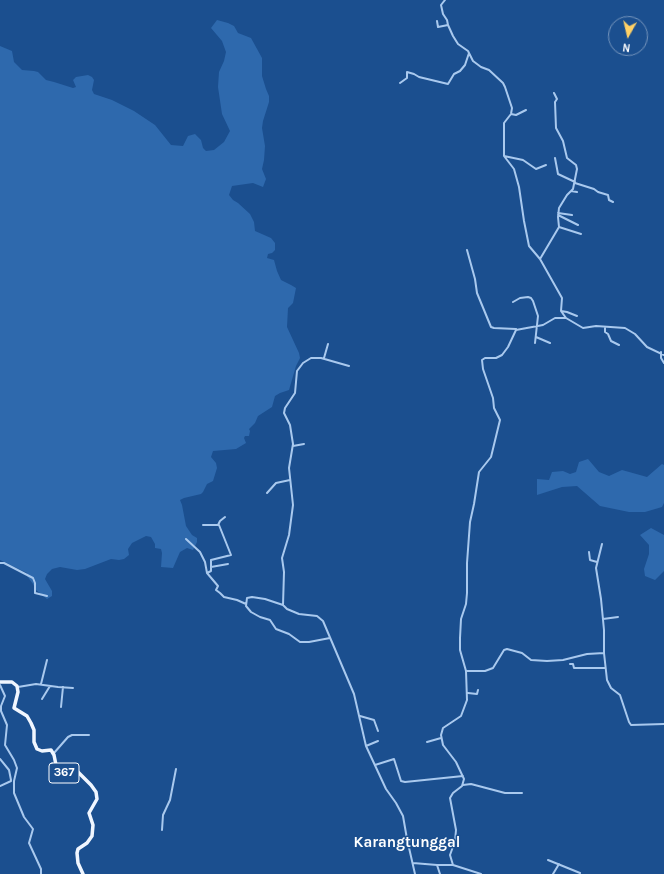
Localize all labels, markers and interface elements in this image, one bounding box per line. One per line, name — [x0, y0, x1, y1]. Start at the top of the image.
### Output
north arrow — [608, 16, 648, 56]
text: N — [622, 40, 631, 54]
road number: 367 — [49, 763, 79, 783]
district label: Karangtunggal — [354, 834, 460, 852]

